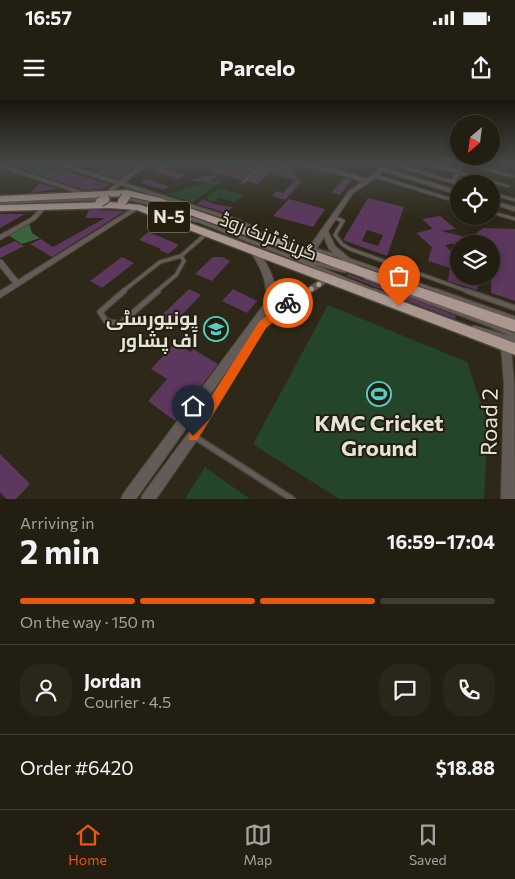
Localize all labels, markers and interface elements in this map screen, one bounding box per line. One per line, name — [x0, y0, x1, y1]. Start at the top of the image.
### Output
text: 16:57 — [25, 6, 72, 29]
icon: menu — [20, 54, 48, 82]
text: Parcelo — [219, 54, 296, 81]
icon: share — [467, 54, 495, 82]
north arrow — [450, 115, 500, 165]
map controls — [450, 115, 500, 285]
button: locate — [450, 175, 500, 225]
road number: N-5 — [148, 201, 190, 232]
street label: گرینڈ ٹرنک روڈ — [217, 206, 321, 266]
button: layers — [450, 235, 500, 285]
pin — [378, 255, 420, 306]
icon: bag — [385, 262, 413, 290]
courier — [263, 278, 313, 328]
icon: bike — [274, 289, 302, 317]
place label: یونیورسٹی آف پشاور — [106, 306, 198, 354]
school or university icon: یونیورسٹی آف پشاور — [203, 316, 229, 342]
sports icon: KMC Cricket Ground — [366, 381, 392, 407]
pin — [172, 385, 214, 436]
street label: Road 2 — [474, 388, 503, 456]
icon: home — [179, 392, 207, 420]
place label: KMC Cricket Ground — [314, 409, 444, 461]
text: Arriving in — [20, 513, 94, 532]
text: 16:59–17:04 — [387, 530, 495, 553]
text: 2 min — [20, 531, 100, 571]
text: On the way · 150 m — [20, 612, 155, 631]
button: person — [20, 664, 72, 716]
button: chat — [379, 664, 431, 716]
button: phone — [443, 664, 495, 716]
text: Jordan — [84, 669, 141, 692]
text: Courier · 4.5 — [84, 692, 171, 711]
text: Order #6420 — [20, 756, 134, 779]
text: $18.88 — [436, 756, 495, 779]
tab: Home — [68, 821, 107, 868]
tab: Map — [243, 821, 272, 868]
tab: Saved — [409, 821, 447, 868]

